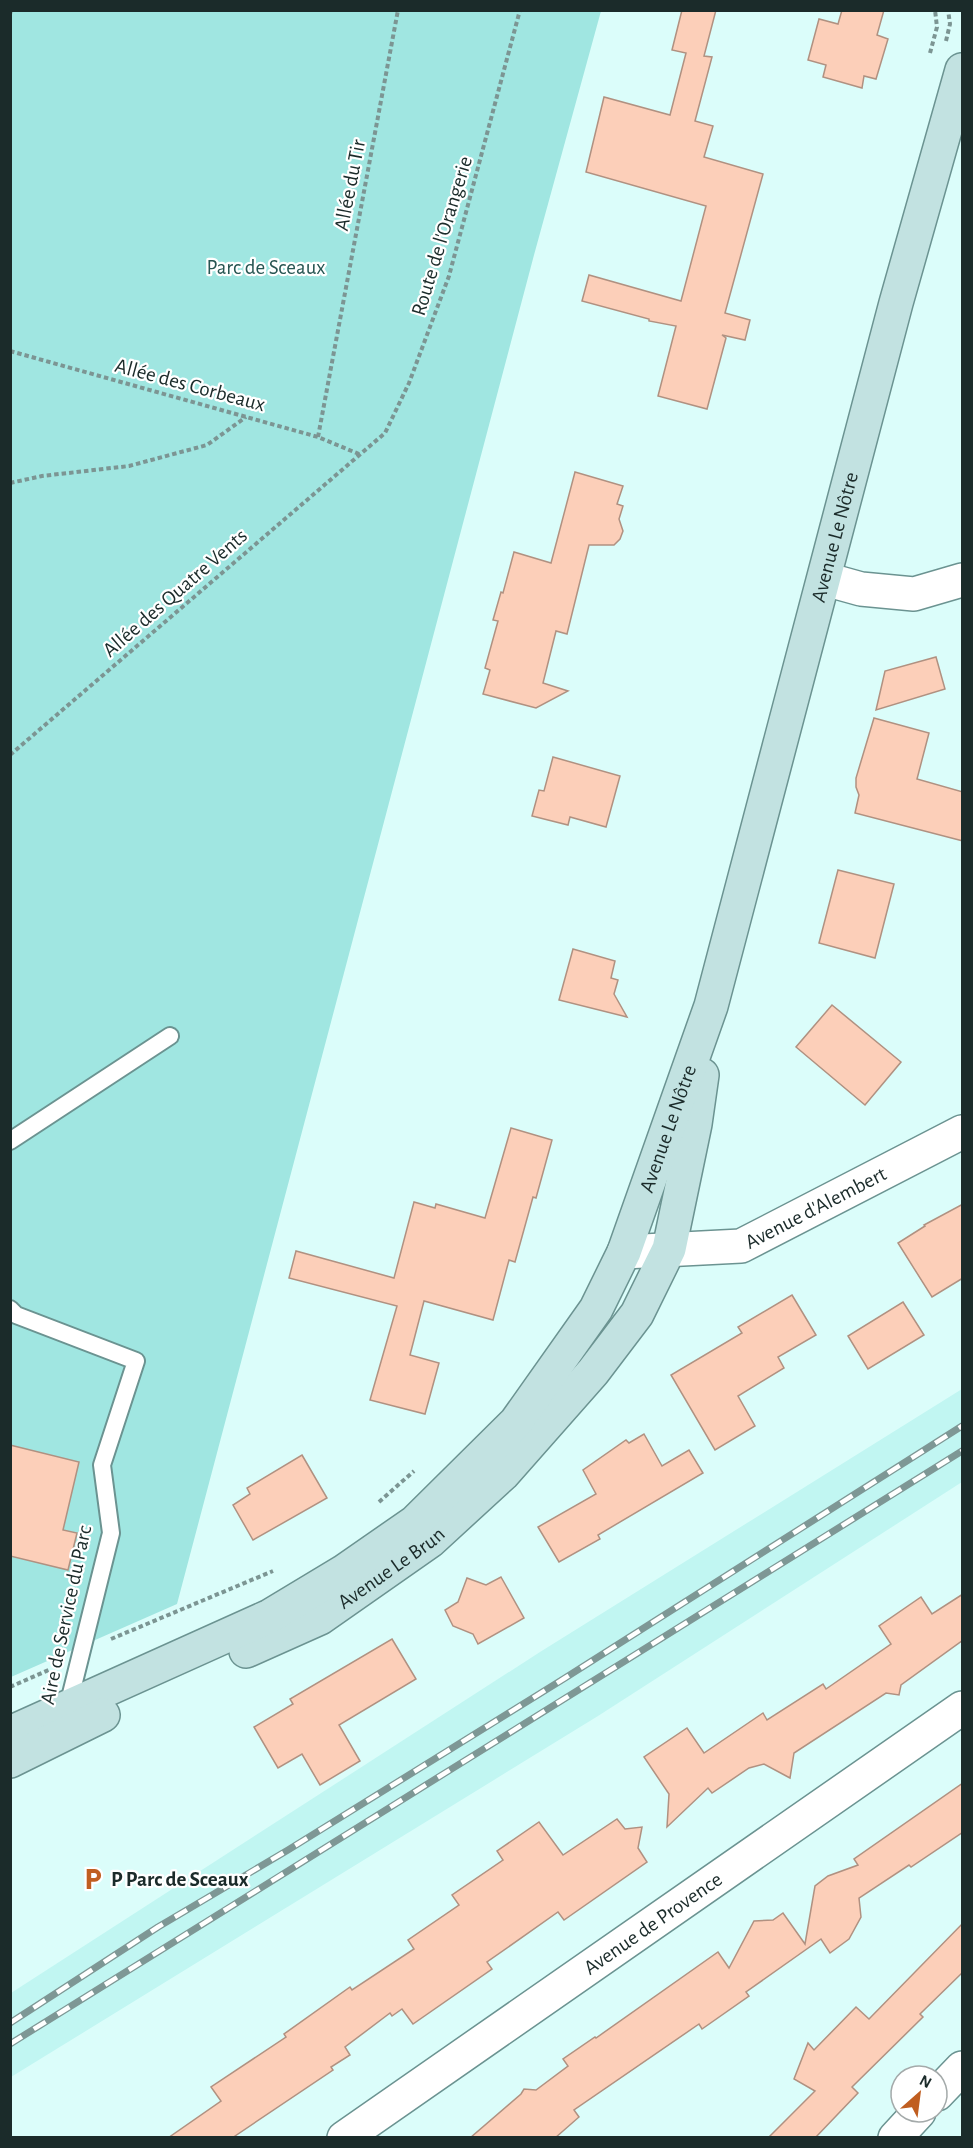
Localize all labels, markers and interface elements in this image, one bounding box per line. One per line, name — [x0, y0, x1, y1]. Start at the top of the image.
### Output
street label: Allée du Tir — [331, 137, 369, 232]
street label: Route de l'Orangerie — [408, 154, 476, 318]
park label: Parc de Sceaux — [206, 257, 326, 278]
street label: Allée des Corbeaux — [113, 355, 267, 415]
street label: Avenue Le Nôtre — [807, 470, 862, 604]
street label: Allée des Quatre Vents — [99, 525, 251, 661]
street label: Avenue Le Nôtre — [635, 1062, 700, 1195]
street label: Avenue d'Alembert — [742, 1162, 890, 1253]
street label: Avenue Le Brun — [334, 1523, 449, 1613]
street label: Aire de Service du Parc — [37, 1524, 95, 1706]
parking icon: P Parc de Sceaux — [80, 1866, 106, 1892]
street label: Avenue de Provence — [580, 1868, 726, 1978]
place label: P Parc de Sceaux — [111, 1869, 249, 1890]
north arrow — [889, 2064, 949, 2124]
text: N — [917, 2072, 934, 2091]

